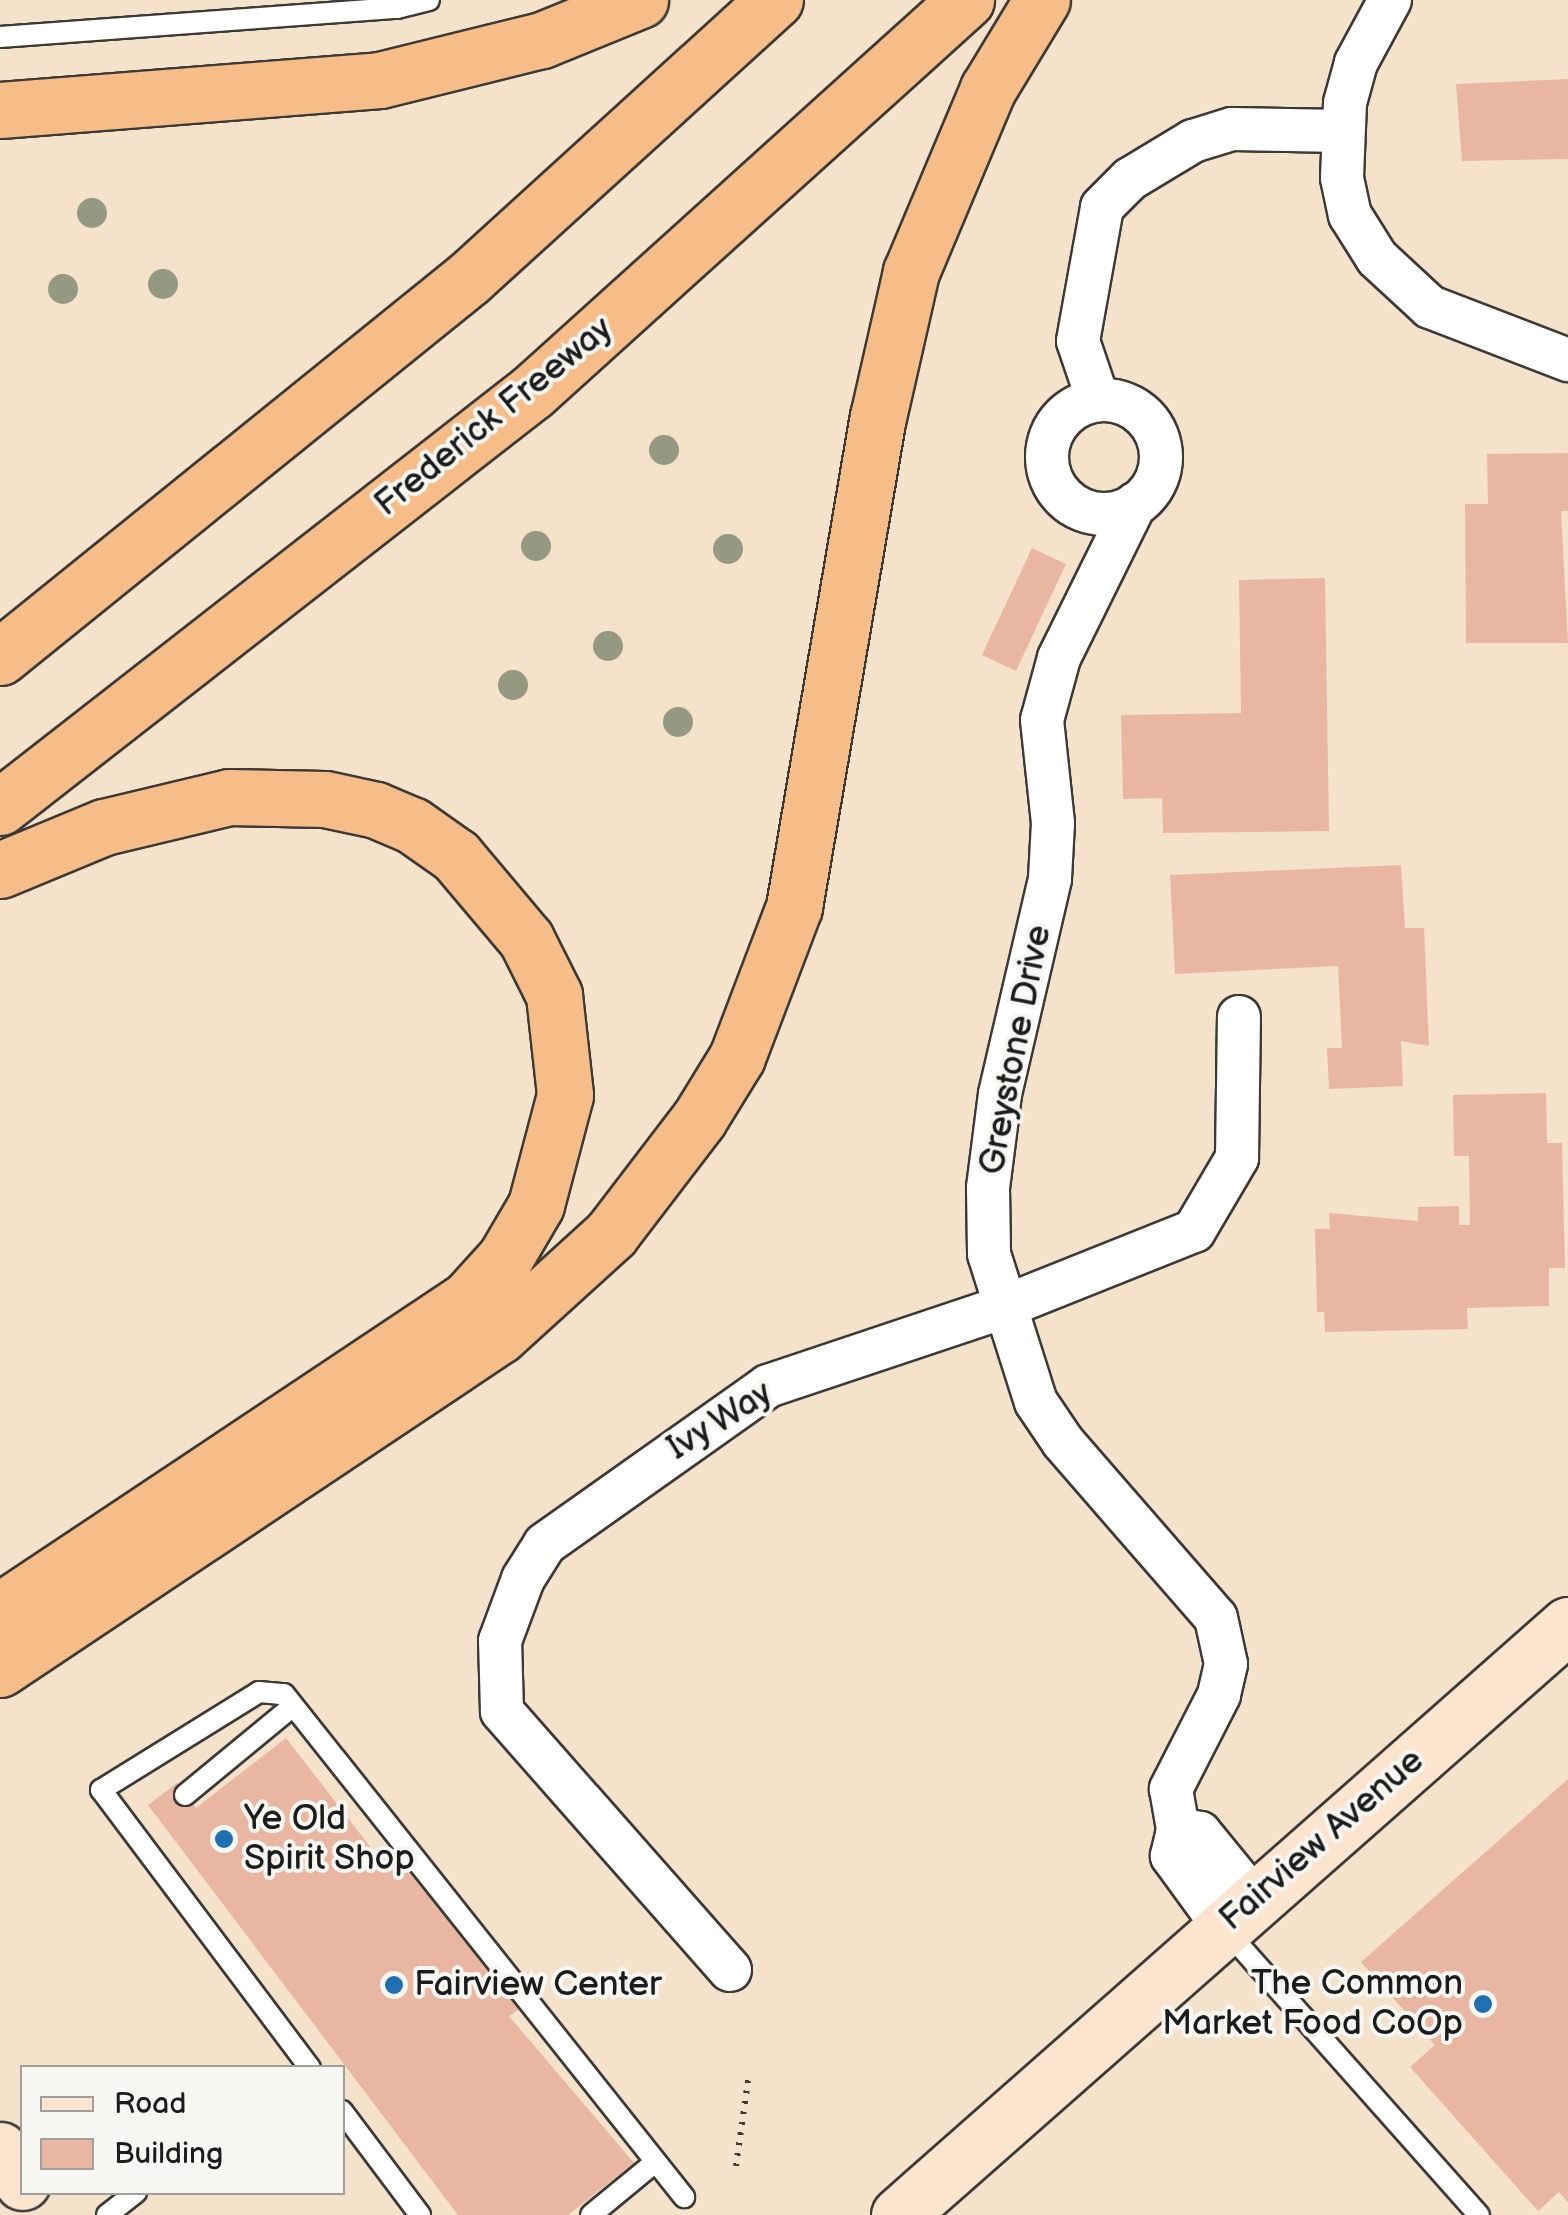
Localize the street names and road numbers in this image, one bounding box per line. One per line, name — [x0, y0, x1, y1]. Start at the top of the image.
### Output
street label: Frederick Freeway — [367, 308, 621, 526]
street label: Greystone Drive — [971, 922, 1061, 1178]
street label: Ivy Way — [658, 1372, 782, 1470]
street label: Fairview Avenue — [1211, 1740, 1433, 1940]

